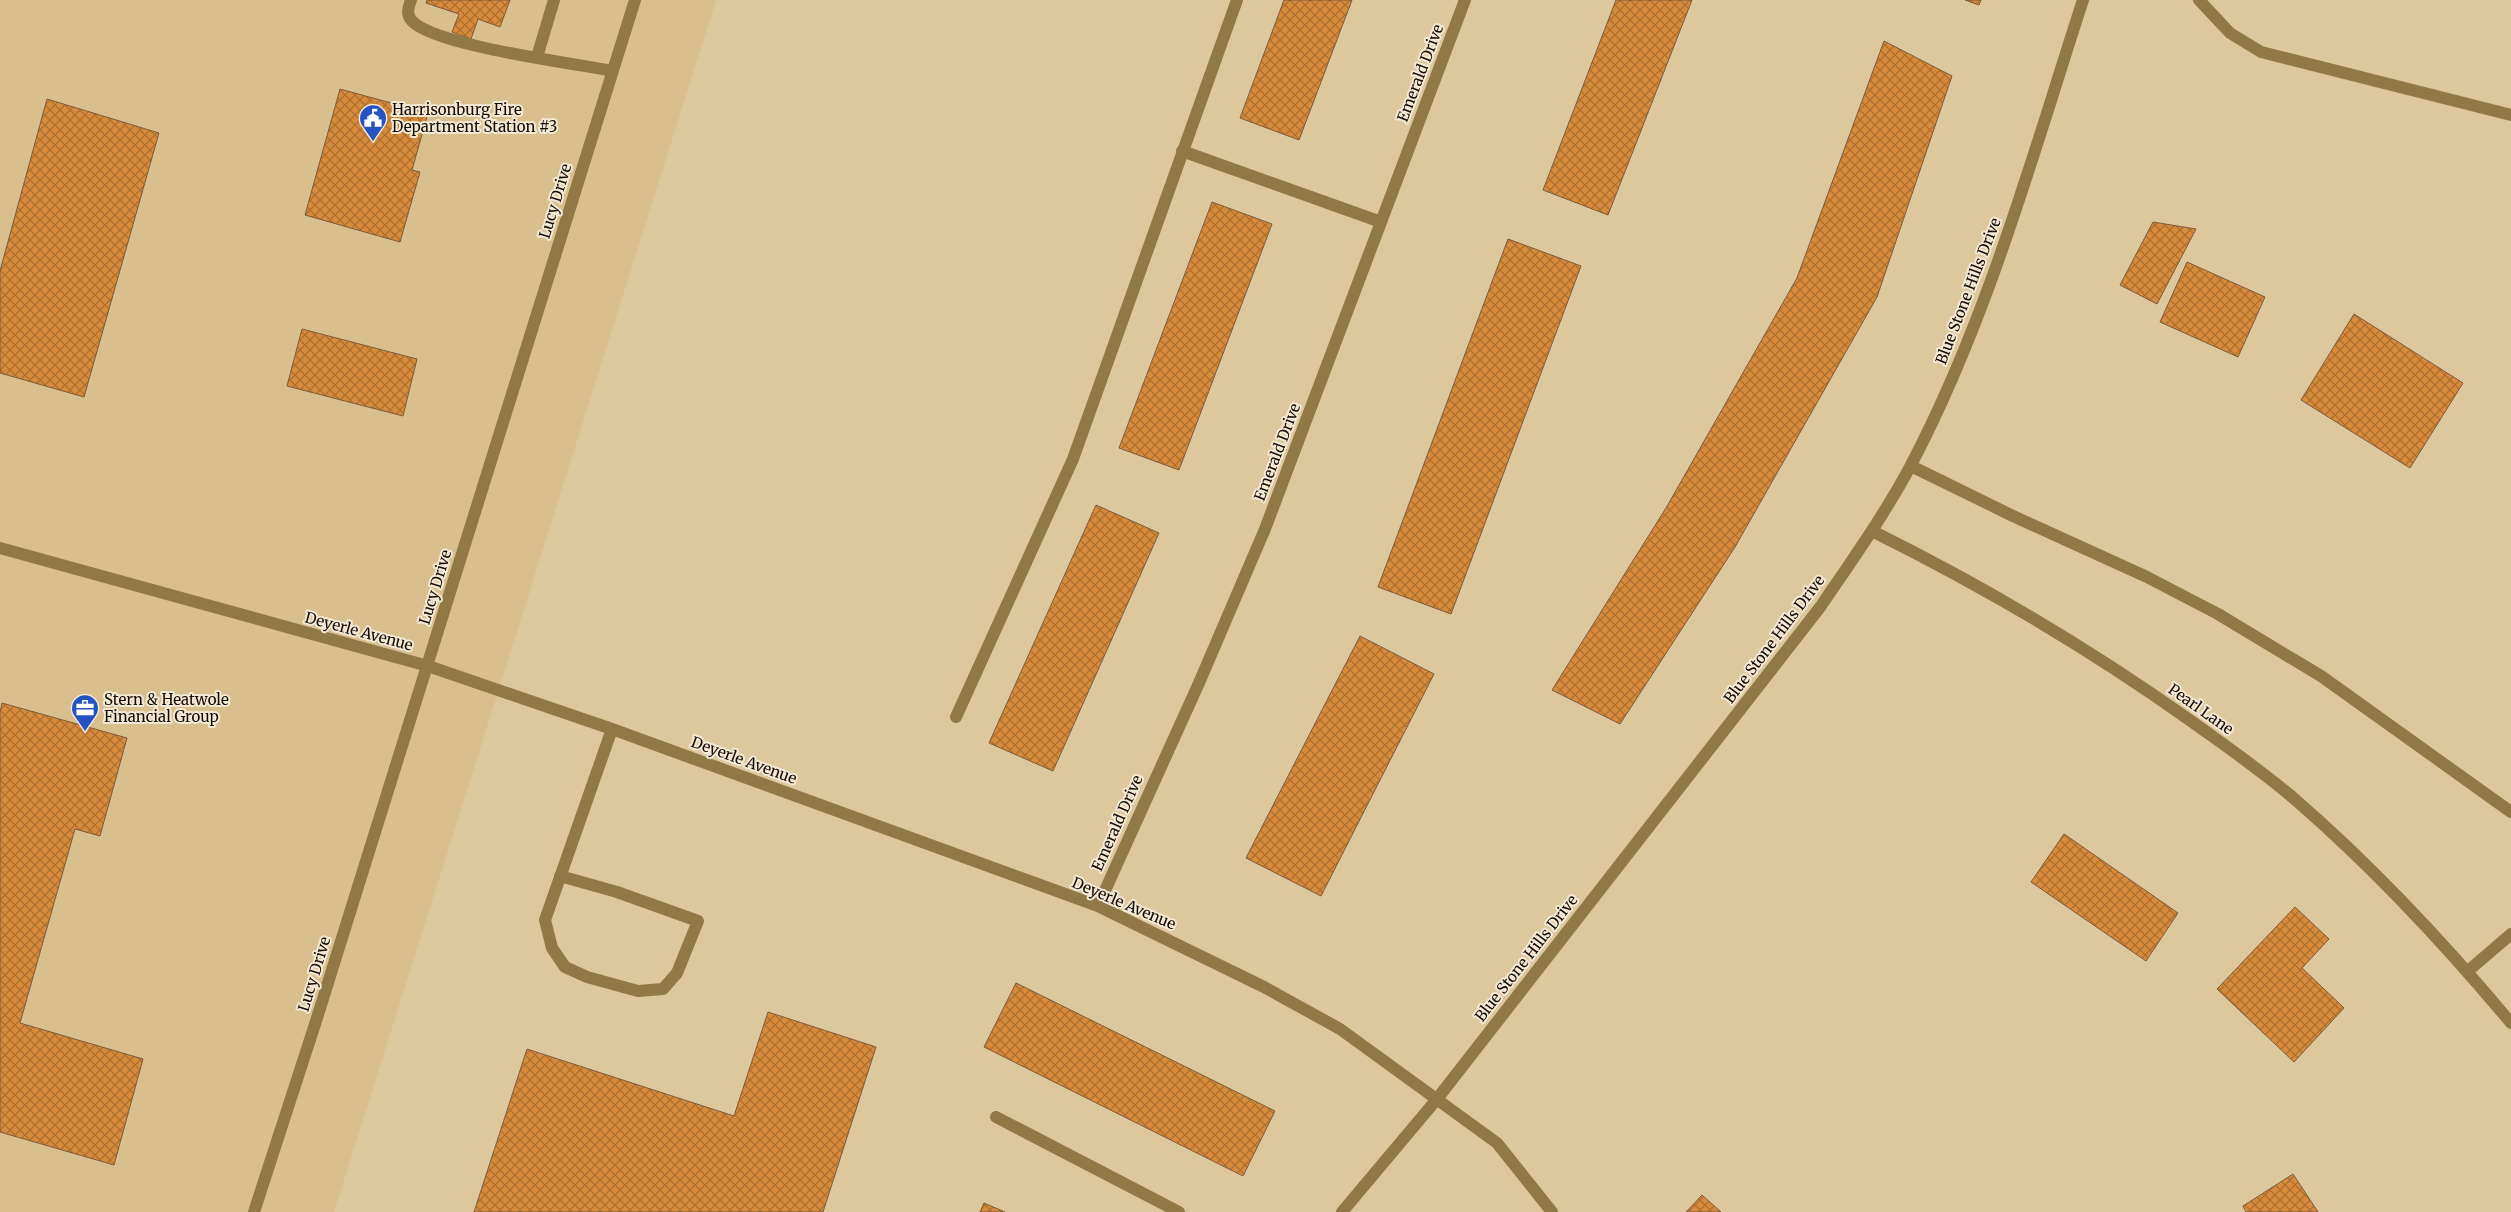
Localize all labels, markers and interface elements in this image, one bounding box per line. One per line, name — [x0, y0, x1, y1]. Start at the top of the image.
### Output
street label: Emerald Drive — [1393, 21, 1447, 125]
place label: Harrisonburg Fire Department Station #3 — [392, 100, 557, 136]
public building icon: Harrisonburg Fire Department Station #3 — [358, 103, 388, 142]
street label: Lucy Drive — [535, 161, 575, 241]
street label: Blue Stone Hills Drive — [1931, 215, 2005, 367]
street label: Emerald Drive — [1250, 400, 1304, 504]
street label: Lucy Drive — [415, 547, 455, 627]
street label: Blue Stone Hills Drive — [1720, 571, 1828, 707]
street label: Deyerle Avenue — [303, 607, 415, 655]
street label: Pearl Lane — [2165, 680, 2237, 739]
place label: Stern & Heatwole Financial Group — [104, 690, 229, 726]
office icon: Stern & Heatwole Financial Group — [70, 693, 100, 732]
street label: Deyerle Avenue — [689, 732, 800, 788]
street label: Emerald Drive — [1087, 772, 1147, 874]
street label: Deyerle Avenue — [1069, 873, 1179, 933]
street label: Blue Stone Hills Drive — [1471, 891, 1581, 1025]
street label: Lucy Drive — [294, 934, 334, 1014]

